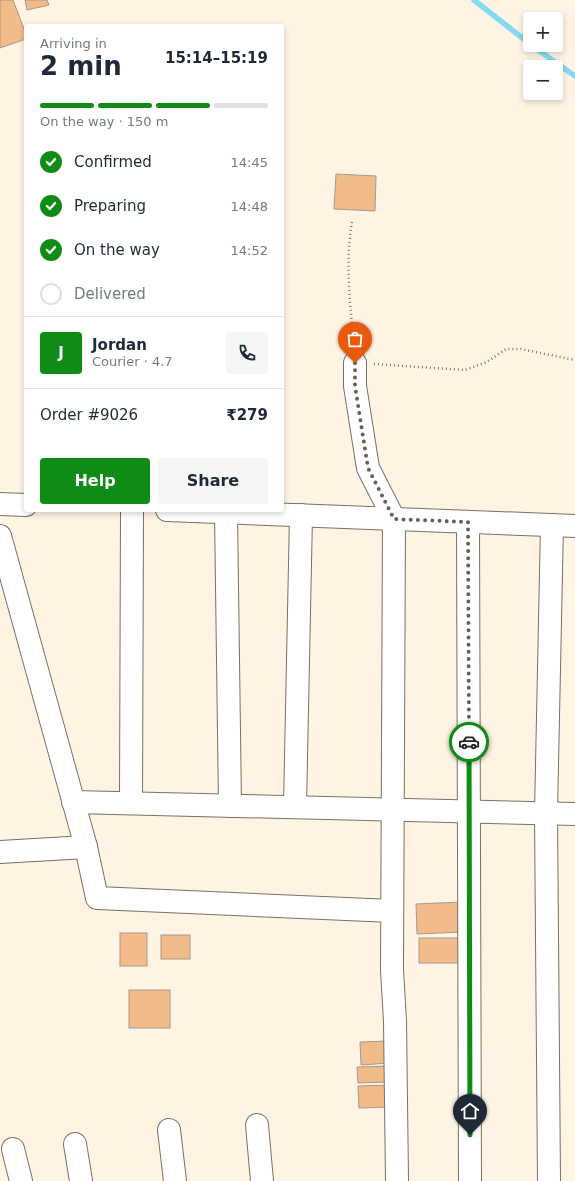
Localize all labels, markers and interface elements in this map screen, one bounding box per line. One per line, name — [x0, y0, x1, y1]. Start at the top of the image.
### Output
map controls — [523, 12, 563, 100]
button: + — [523, 12, 563, 52]
text: Arriving in — [40, 36, 107, 51]
text: 15:14–15:19 — [165, 49, 268, 67]
text: 2 min — [40, 51, 122, 81]
button: − — [523, 60, 563, 100]
text: On the way · 150 m — [40, 114, 168, 129]
icon: check — [40, 151, 62, 173]
text: Confirmed — [74, 153, 152, 171]
text: 14:45 — [231, 155, 268, 170]
icon: check — [40, 195, 62, 217]
text: Preparing — [74, 197, 146, 215]
text: 14:48 — [231, 199, 268, 214]
icon: check — [40, 239, 62, 261]
text: On the way — [74, 241, 160, 259]
text: 14:52 — [231, 243, 268, 258]
text: Delivered — [74, 285, 146, 303]
pin — [338, 322, 372, 363]
icon: bag — [344, 328, 366, 350]
button: phone — [226, 332, 268, 374]
text: Jordan — [92, 336, 147, 354]
text: J — [58, 344, 64, 362]
text: Courier · 4.7 — [92, 354, 173, 369]
text: Order #9026 — [40, 406, 138, 424]
text: ₹279 — [226, 406, 268, 424]
button: Help — [40, 458, 150, 504]
button: Share — [158, 458, 268, 504]
courier — [449, 722, 489, 762]
icon: car — [458, 731, 480, 753]
pin — [453, 1094, 487, 1135]
icon: home — [459, 1100, 481, 1122]

